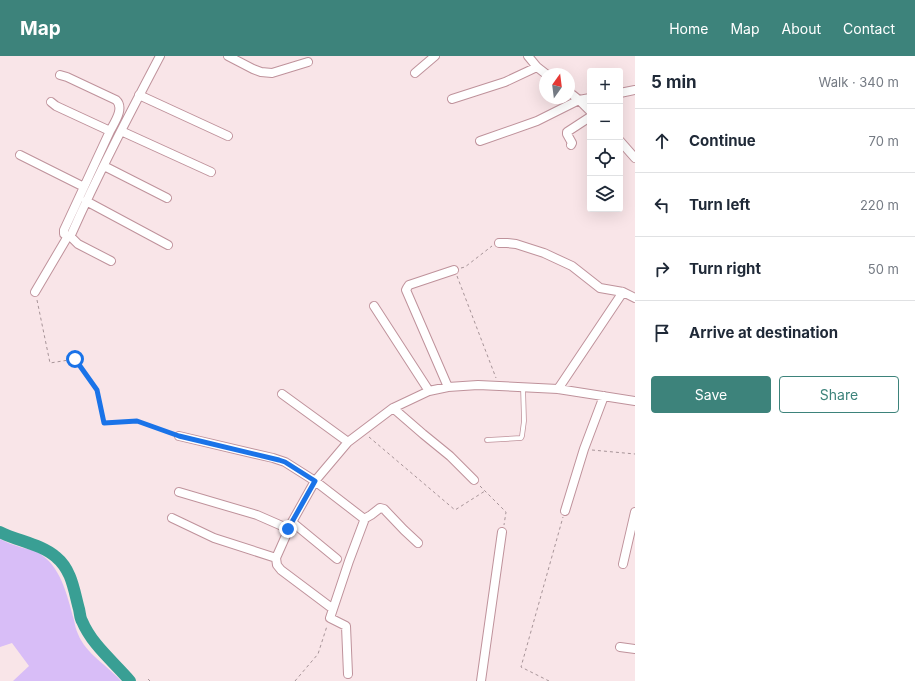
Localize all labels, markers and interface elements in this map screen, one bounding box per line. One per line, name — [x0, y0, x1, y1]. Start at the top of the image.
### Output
text: Map — [20, 17, 61, 40]
text: Home — [669, 20, 708, 37]
text: Map — [730, 20, 760, 37]
text: About — [782, 20, 821, 37]
text: Contact — [843, 20, 895, 37]
north arrow — [539, 68, 575, 104]
map controls — [587, 68, 623, 212]
button: + — [587, 68, 623, 104]
text: 5 min — [651, 72, 697, 92]
text: Walk · 340 m — [819, 74, 899, 90]
button: − — [587, 104, 623, 140]
icon: ahead — [651, 130, 673, 152]
text: Continue — [689, 131, 756, 150]
text: 70 m — [869, 133, 899, 149]
button: locate — [587, 140, 623, 176]
button: layers — [587, 176, 623, 212]
icon: left — [651, 194, 673, 216]
text: Turn left — [689, 195, 750, 214]
text: 220 m — [860, 197, 899, 213]
icon: right — [651, 258, 673, 280]
text: Turn right — [689, 259, 761, 278]
text: 50 m — [868, 261, 899, 277]
icon: arrive — [651, 322, 673, 344]
text: Arrive at destination — [689, 323, 838, 342]
route start — [66, 350, 84, 368]
button: Save — [651, 376, 771, 413]
button: Share — [779, 376, 899, 413]
route end — [279, 520, 297, 538]

